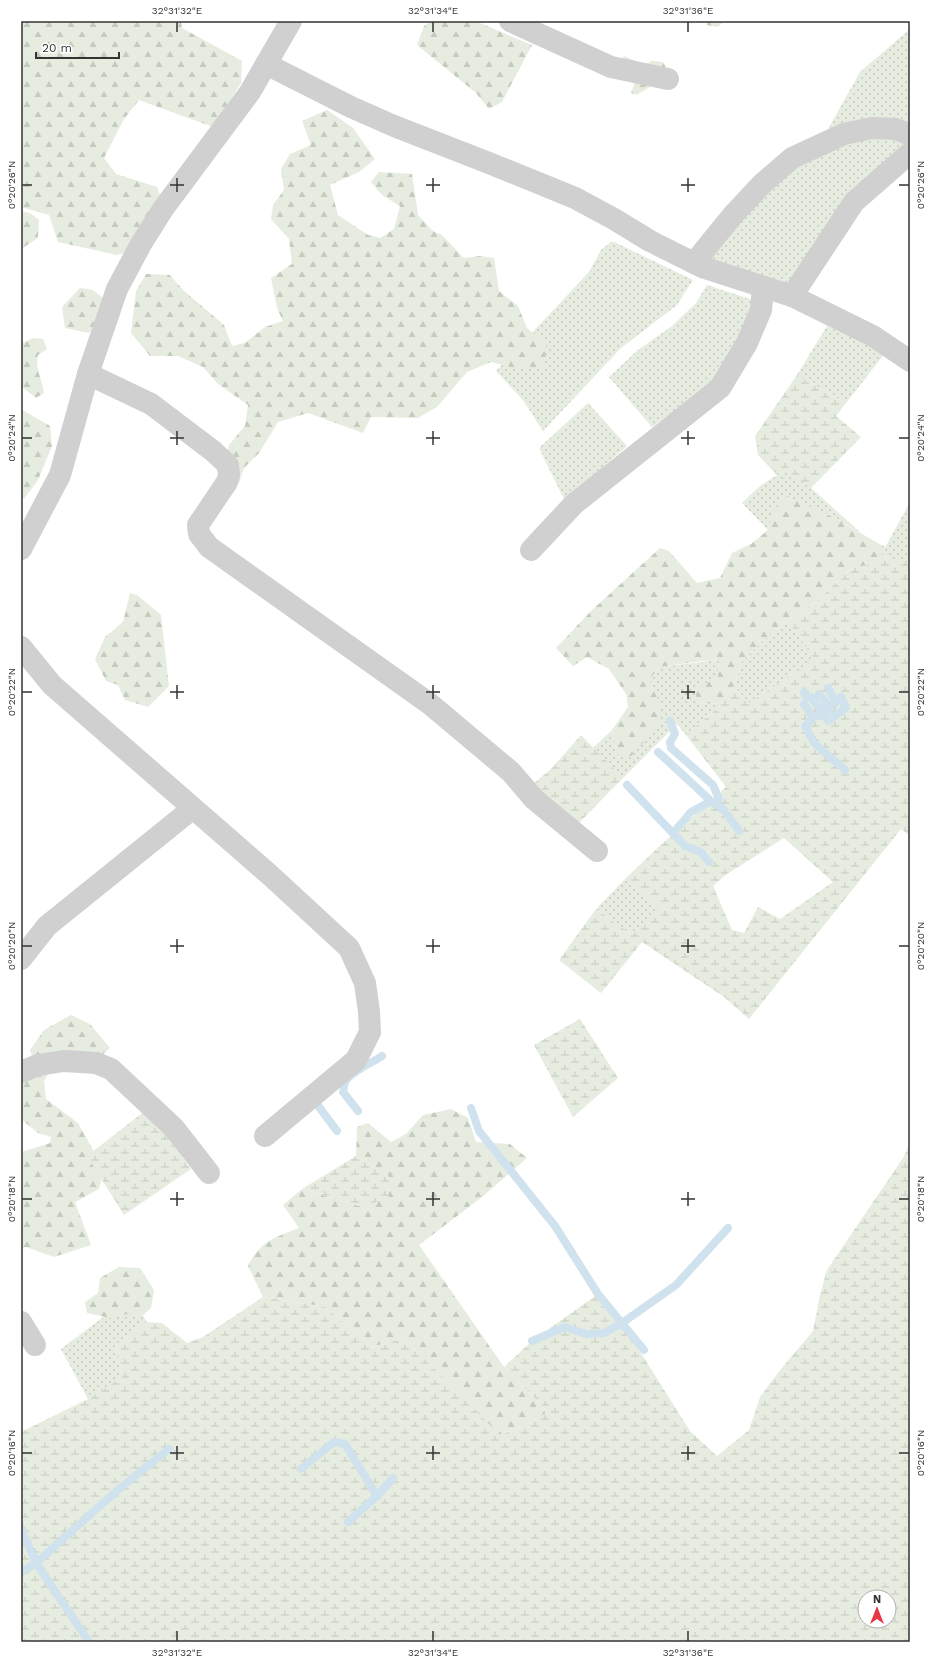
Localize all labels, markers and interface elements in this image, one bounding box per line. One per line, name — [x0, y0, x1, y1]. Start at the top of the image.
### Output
text: 32°31'32"E — [152, 5, 202, 16]
text: 32°31'34"E — [408, 5, 458, 16]
text: 32°31'36"E — [663, 5, 713, 16]
scale bar — [36, 34, 119, 60]
text: 20 m — [42, 41, 72, 55]
text: 0°20'26"N — [6, 161, 17, 209]
text: 0°20'26"N — [915, 161, 926, 209]
text: 0°20'24"N — [6, 414, 17, 462]
text: 0°20'24"N — [915, 414, 926, 462]
text: 0°20'22"N — [6, 668, 17, 716]
text: 0°20'22"N — [915, 668, 926, 716]
text: 0°20'20"N — [6, 922, 17, 970]
text: 0°20'20"N — [915, 922, 926, 970]
text: 0°20'18"N — [6, 1176, 17, 1222]
text: 0°20'18"N — [915, 1176, 926, 1222]
text: 0°20'16"N — [6, 1430, 17, 1476]
text: 0°20'16"N — [915, 1430, 926, 1476]
north arrow — [857, 1589, 897, 1629]
text: N — [873, 1593, 881, 1606]
text: 32°31'32"E — [152, 1647, 202, 1658]
text: 32°31'34"E — [408, 1647, 458, 1658]
text: 32°31'36"E — [663, 1647, 713, 1658]

